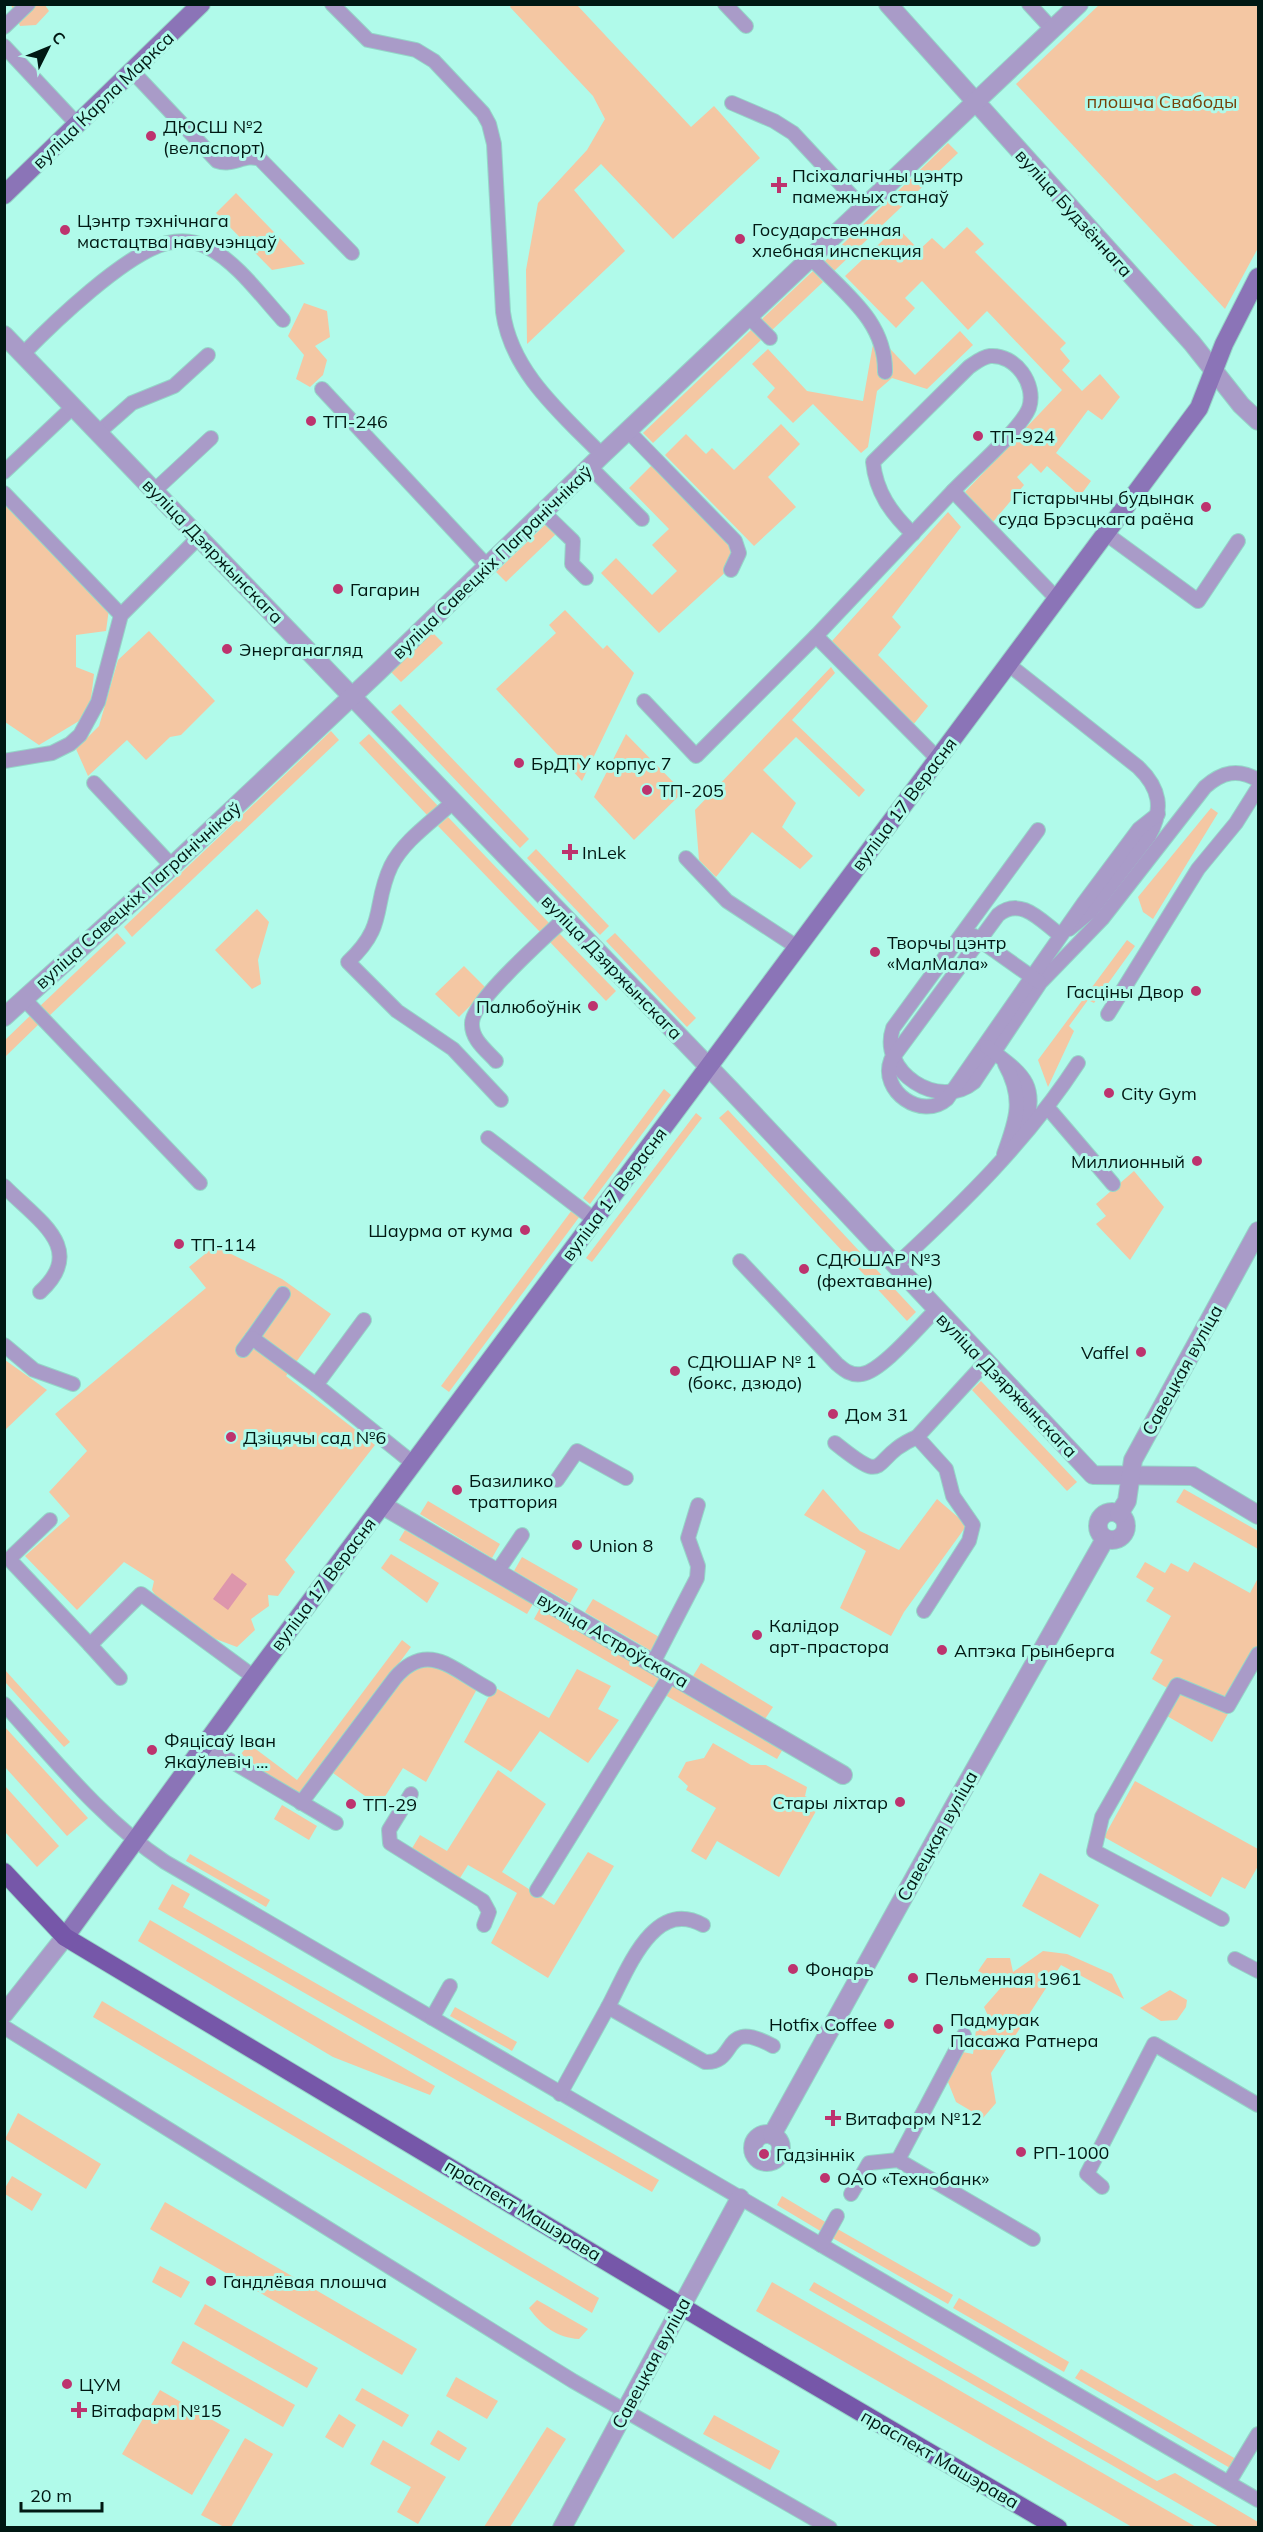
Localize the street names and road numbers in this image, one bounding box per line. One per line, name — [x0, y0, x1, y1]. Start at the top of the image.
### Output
street label: вуліца Карла Маркса — [27, 26, 179, 174]
street label: вуліца Будзённага — [1011, 144, 1137, 282]
street label: вуліца Савецкіх Пагранічнікаў — [387, 460, 597, 664]
street label: вуліца Дзяржынскага — [138, 474, 288, 628]
street label: вуліца 17 Верасня — [846, 733, 962, 875]
street label: вуліца Савецкіх Пагранічнікаў — [30, 796, 246, 994]
street label: вуліца Дзяржынскага — [537, 890, 687, 1044]
street label: вуліца 17 Верасня — [556, 1123, 672, 1265]
street label: Савецкая вуліца — [1137, 1301, 1227, 1439]
street label: вуліца Дзяржынскага — [932, 1308, 1082, 1462]
street label: вуліца 17 Верасня — [265, 1513, 381, 1655]
street label: вуліца Астроўскага — [533, 1587, 693, 1693]
street label: Савецкая вуліца — [892, 1767, 982, 1905]
street label: праспект Машэрава — [441, 2154, 605, 2266]
street label: Савецкая вуліца — [607, 2293, 695, 2433]
street label: праспект Машэрава — [857, 2404, 1023, 2514]

